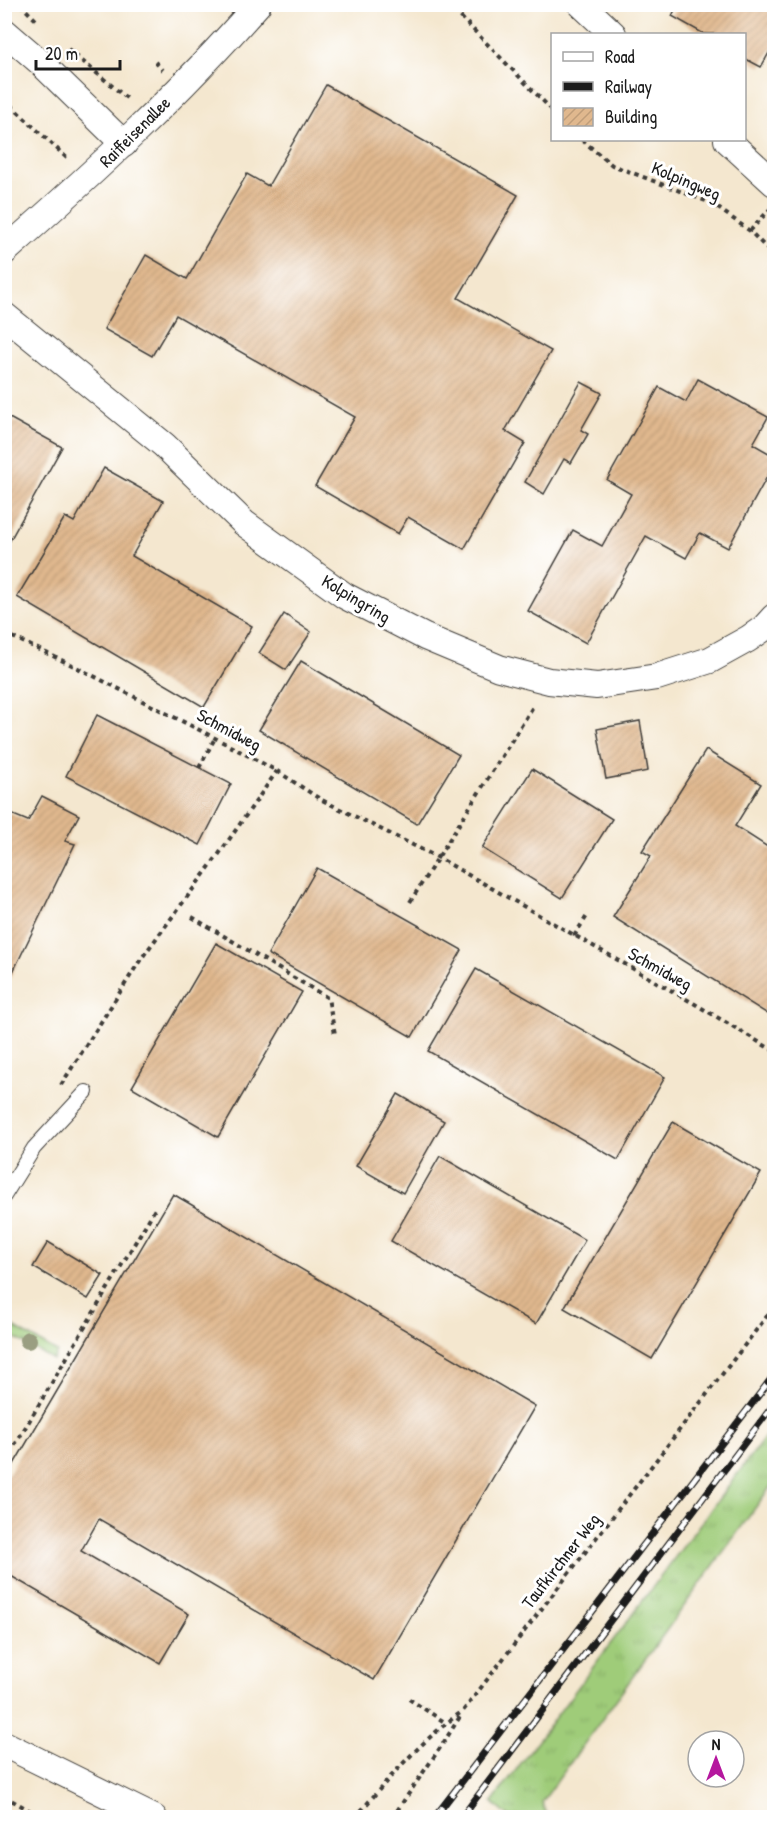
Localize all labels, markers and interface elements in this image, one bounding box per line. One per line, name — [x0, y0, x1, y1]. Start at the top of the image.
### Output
scale bar — [36, 33, 120, 71]
legend — [551, 33, 746, 141]
text: 20 m — [45, 41, 78, 66]
text: Road — [605, 44, 635, 69]
text: Railway — [605, 74, 652, 99]
street label: Raiffeisenallee — [94, 91, 176, 173]
text: Building — [605, 104, 657, 129]
street label: Kolpingweg — [648, 155, 725, 206]
street label: Kolpingring — [317, 568, 395, 629]
street label: Schmidweg — [193, 702, 266, 757]
street label: Schmidweg — [624, 941, 697, 996]
street label: Taufkirchner Weg — [515, 1508, 606, 1614]
north arrow — [686, 1729, 746, 1789]
text: N — [712, 1733, 721, 1755]

